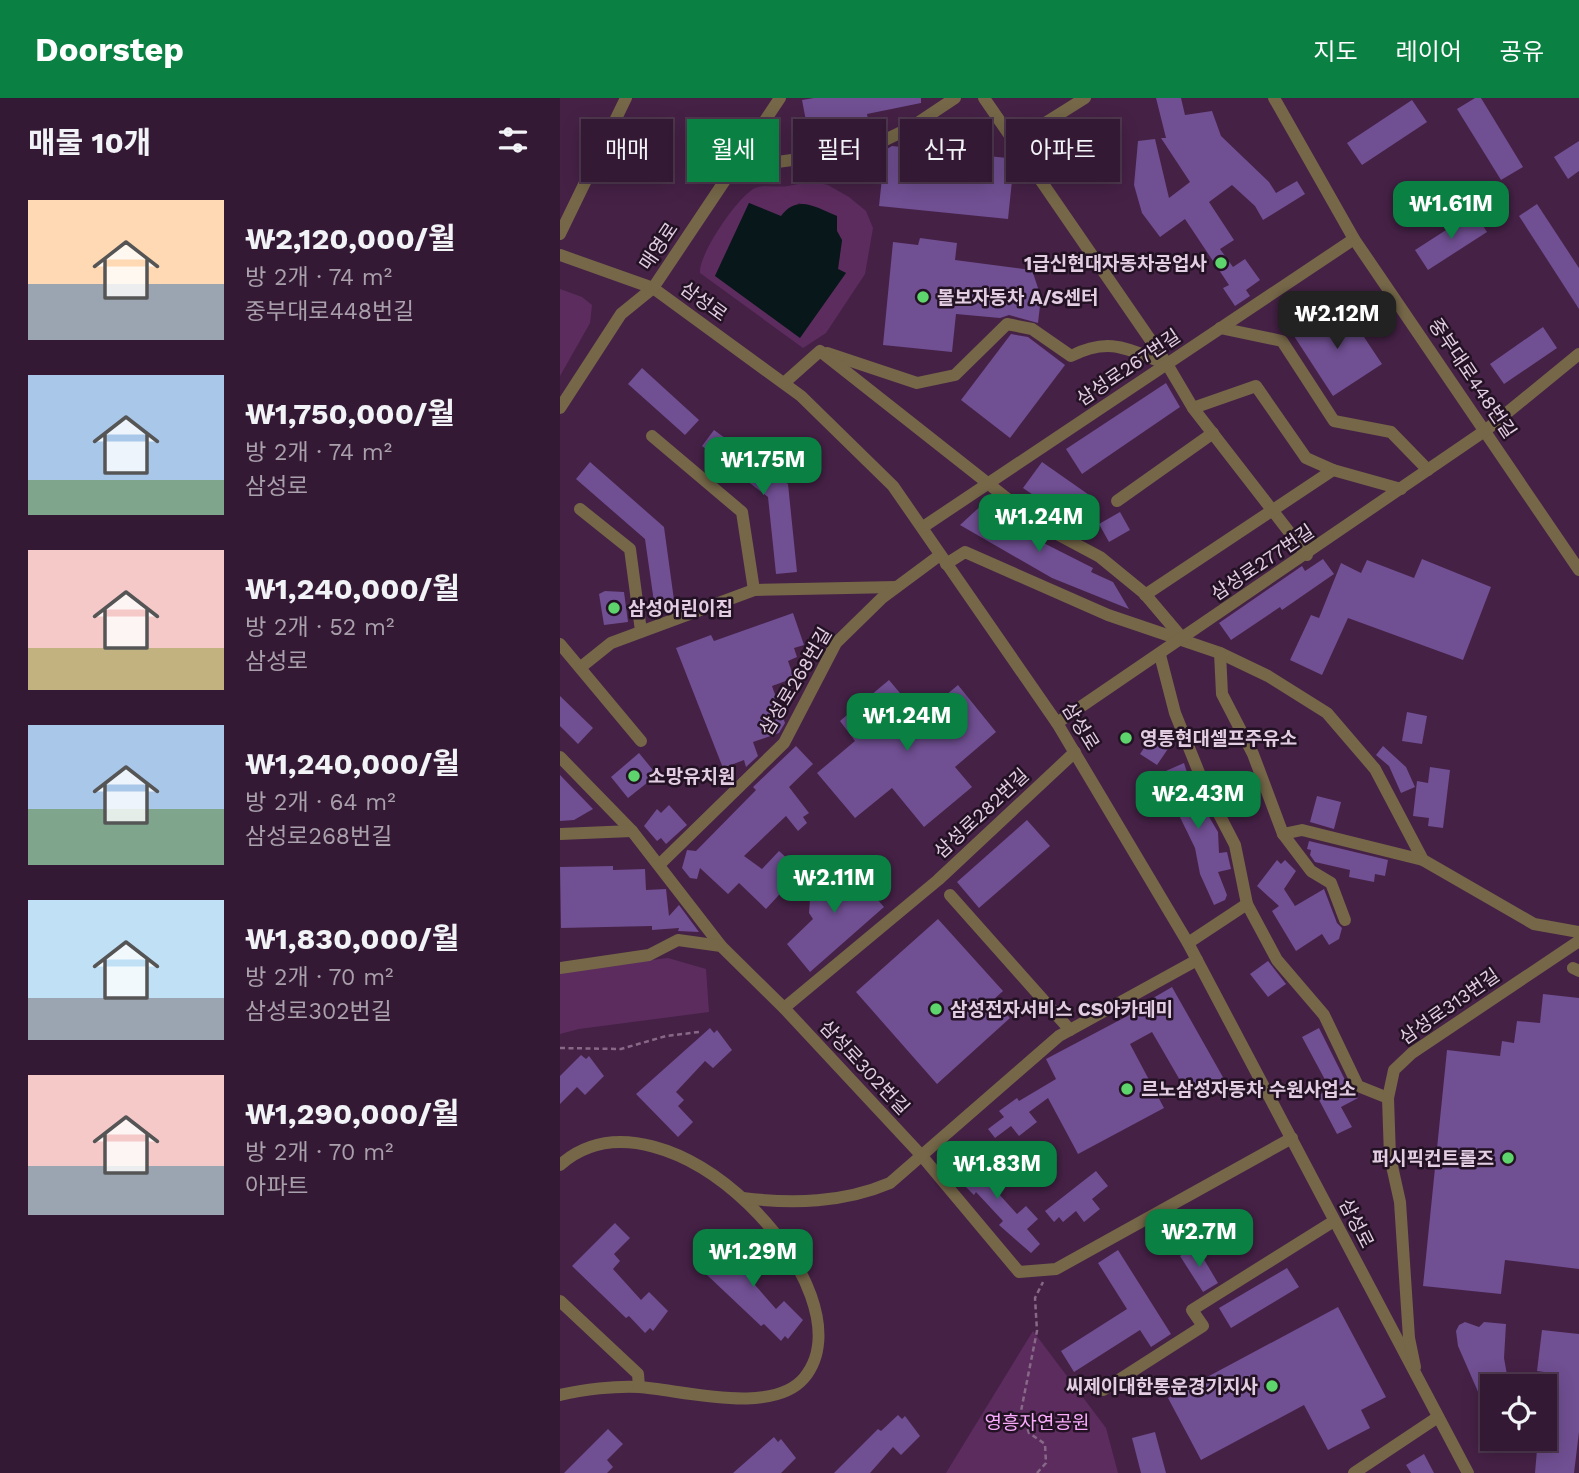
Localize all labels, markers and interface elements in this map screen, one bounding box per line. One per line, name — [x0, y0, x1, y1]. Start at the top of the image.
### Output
text: Doorstep — [35, 30, 184, 69]
text: 지도 — [1313, 38, 1358, 66]
text: 레이어 — [1396, 38, 1462, 66]
text: 공유 — [1500, 38, 1544, 66]
chip: 매매 — [581, 119, 673, 182]
chip: 월세 — [687, 119, 779, 182]
chip: 필터 — [793, 119, 886, 182]
chip: 신규 — [900, 119, 992, 182]
chip: 아파트 — [1006, 119, 1120, 182]
icon: filters — [494, 121, 532, 159]
text: 매물 10개 — [28, 125, 151, 160]
pin: ₩1.61M — [1394, 181, 1508, 241]
text: ₩1.61M — [1409, 190, 1493, 217]
street label: 매영로 — [634, 218, 683, 274]
text: ₩2,120,000/월 — [245, 221, 456, 256]
icon: home — [84, 228, 168, 312]
place label: 1급신현대자동차공업사 — [1024, 252, 1208, 275]
marker: 1급신현대자동차공업사 — [1213, 255, 1229, 271]
text: 방 2개 · 74 m² — [245, 264, 392, 291]
street label: 삼성로 — [676, 277, 732, 326]
place label: 볼보자동차 A/S센터 — [937, 286, 1098, 309]
marker: 볼보자동차 A/S센터 — [915, 289, 931, 305]
pin: ₩2.12M — [1280, 292, 1394, 351]
text: 중부대로448번길 — [245, 298, 414, 325]
text: ₩2.12M — [1294, 300, 1380, 327]
street label: 중부대로448번길 — [1424, 314, 1521, 443]
street label: 삼성로267번길 — [1072, 324, 1185, 411]
text: ₩1,750,000/월 — [245, 396, 455, 431]
icon: home — [84, 403, 168, 487]
pin: ₩1.75M — [706, 438, 820, 497]
text: 방 2개 · 74 m² — [245, 439, 392, 466]
text: ₩1.75M — [721, 446, 806, 473]
text: 삼성로 — [245, 473, 308, 500]
pin: ₩1.24M — [982, 494, 1096, 554]
text: ₩1.24M — [995, 503, 1083, 530]
street label: 삼성로277번길 — [1206, 519, 1318, 605]
text: ₩1,240,000/월 — [245, 571, 460, 606]
icon: home — [84, 578, 168, 662]
place label: 삼성어린이집 — [628, 597, 733, 620]
marker: 삼성어린이집 — [606, 600, 622, 616]
text: 방 2개 · 52 m² — [245, 614, 394, 641]
street label: 삼성로268번길 — [754, 623, 837, 739]
text: 삼성로 — [245, 648, 308, 675]
pin: ₩1.24M — [850, 694, 964, 753]
street label: 삼성로 — [1057, 698, 1104, 755]
text: ₩1.24M — [863, 702, 951, 729]
place label: 영통현대셀프주유소 — [1140, 727, 1297, 750]
marker: 영통현대셀프주유소 — [1118, 730, 1134, 746]
text: ₩1,240,000/월 — [245, 746, 460, 781]
icon: home — [84, 753, 168, 837]
street label: 삼성로282번길 — [929, 764, 1034, 863]
place label: 소망유치원 — [648, 765, 735, 788]
marker: 소망유치원 — [626, 768, 642, 784]
pin: ₩2.43M — [1141, 772, 1255, 831]
text: ₩2.43M — [1152, 780, 1244, 807]
text: 방 2개 · 64 m² — [245, 789, 396, 816]
text: 삼성로268번길 — [245, 823, 392, 850]
pin: ₩2.11M — [777, 856, 891, 915]
text: ₩2.11M — [793, 864, 875, 891]
text: ₩1,830,000/월 — [245, 921, 459, 956]
icon: home — [84, 928, 168, 1012]
street label: 삼성로313번길 — [1395, 963, 1504, 1049]
text: 방 2개 · 70 m² — [245, 964, 393, 991]
text: 삼성로302번길 — [245, 998, 392, 1025]
place label: 삼성전자서비스 CS아카데미 — [950, 998, 1173, 1021]
marker: 삼성전자서비스 CS아카데미 — [928, 1001, 944, 1017]
street label: 삼성로302번길 — [815, 1015, 914, 1120]
place label: 르노삼성자동차 수원사업소 — [1141, 1078, 1356, 1101]
marker: 르노삼성자동차 수원사업소 — [1119, 1081, 1135, 1097]
text: ₩1,290,000/월 — [245, 1096, 459, 1131]
icon: home — [84, 1103, 168, 1187]
text: 방 2개 · 70 m² — [245, 1139, 393, 1166]
pin: ₩1.83M — [940, 1142, 1054, 1201]
place label: 퍼시픽컨트롤즈 — [1372, 1147, 1494, 1170]
text: ₩1.83M — [953, 1150, 1041, 1177]
marker: 퍼시픽컨트롤즈 — [1500, 1150, 1516, 1166]
text: 아파트 — [245, 1173, 308, 1200]
street label: 삼성로 — [1334, 1195, 1379, 1252]
pin: ₩2.7M — [1150, 1210, 1248, 1269]
text: ₩2.7M — [1161, 1218, 1237, 1245]
pin: ₩1.29M — [696, 1230, 810, 1289]
text: ₩1.29M — [709, 1238, 797, 1265]
map controls — [1480, 1374, 1557, 1451]
button: locate — [1480, 1374, 1557, 1451]
place label: 씨제이대한통운경기지사 — [1066, 1375, 1259, 1398]
marker: 씨제이대한통운경기지사 — [1264, 1378, 1280, 1394]
park label: 영흥자연공원 — [985, 1411, 1089, 1434]

